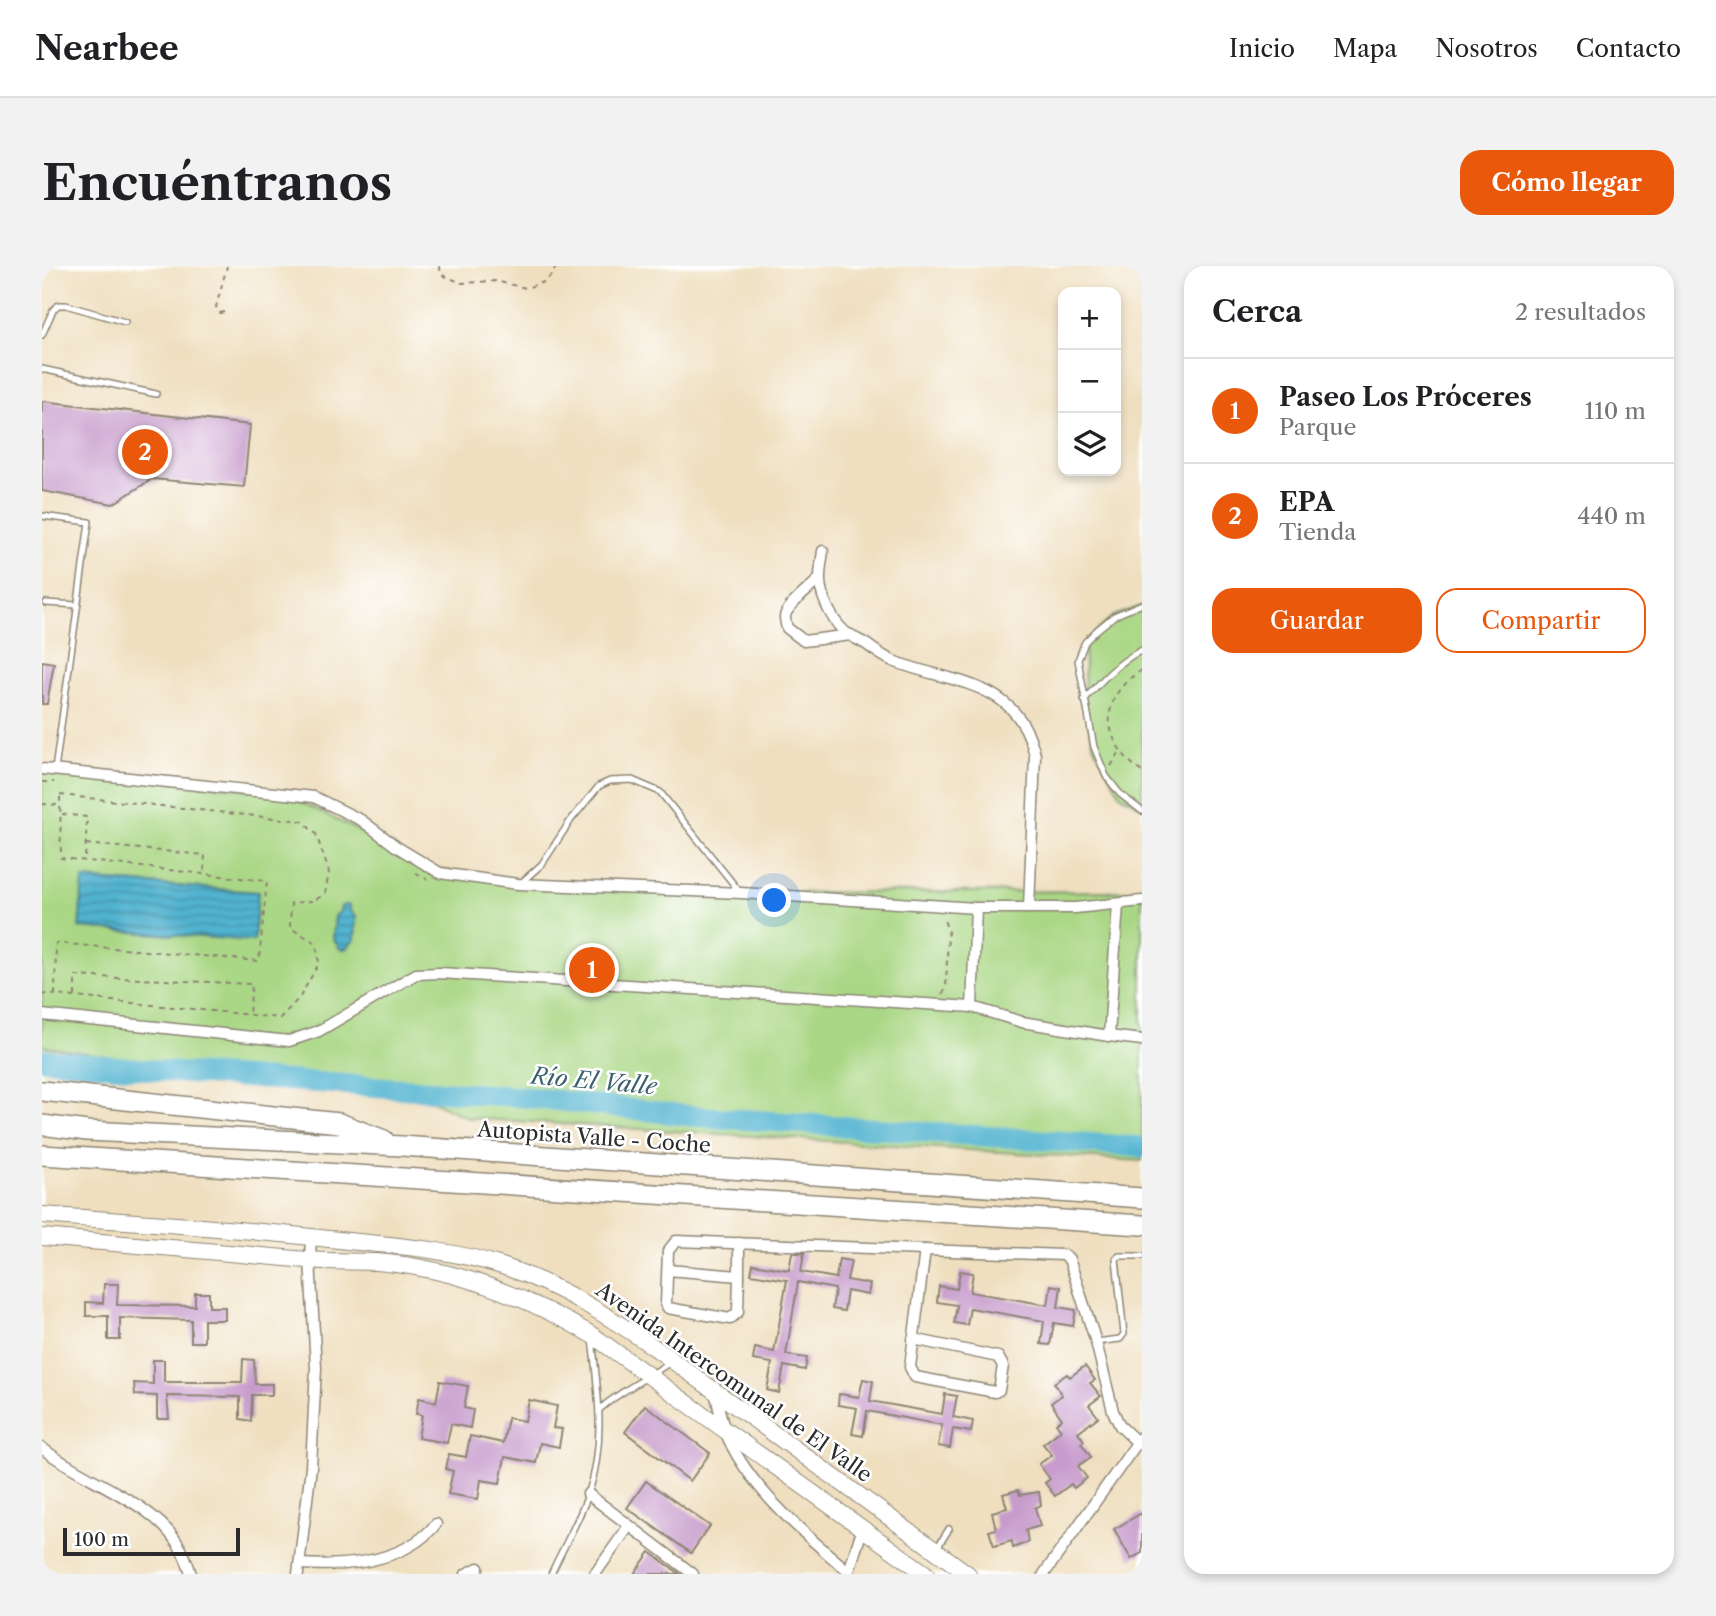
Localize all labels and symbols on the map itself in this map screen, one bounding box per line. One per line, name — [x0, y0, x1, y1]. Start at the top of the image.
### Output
pin: 2 — [122, 426, 168, 478]
your location — [757, 883, 791, 917]
pin: 1 — [569, 944, 615, 996]
water label: Río El Valle — [528, 1061, 659, 1101]
street label: Autopista Valle - Coche — [475, 1116, 712, 1158]
street label: Avenida Intercomunal de El Valle — [590, 1276, 877, 1487]
scale bar — [63, 1525, 240, 1557]

